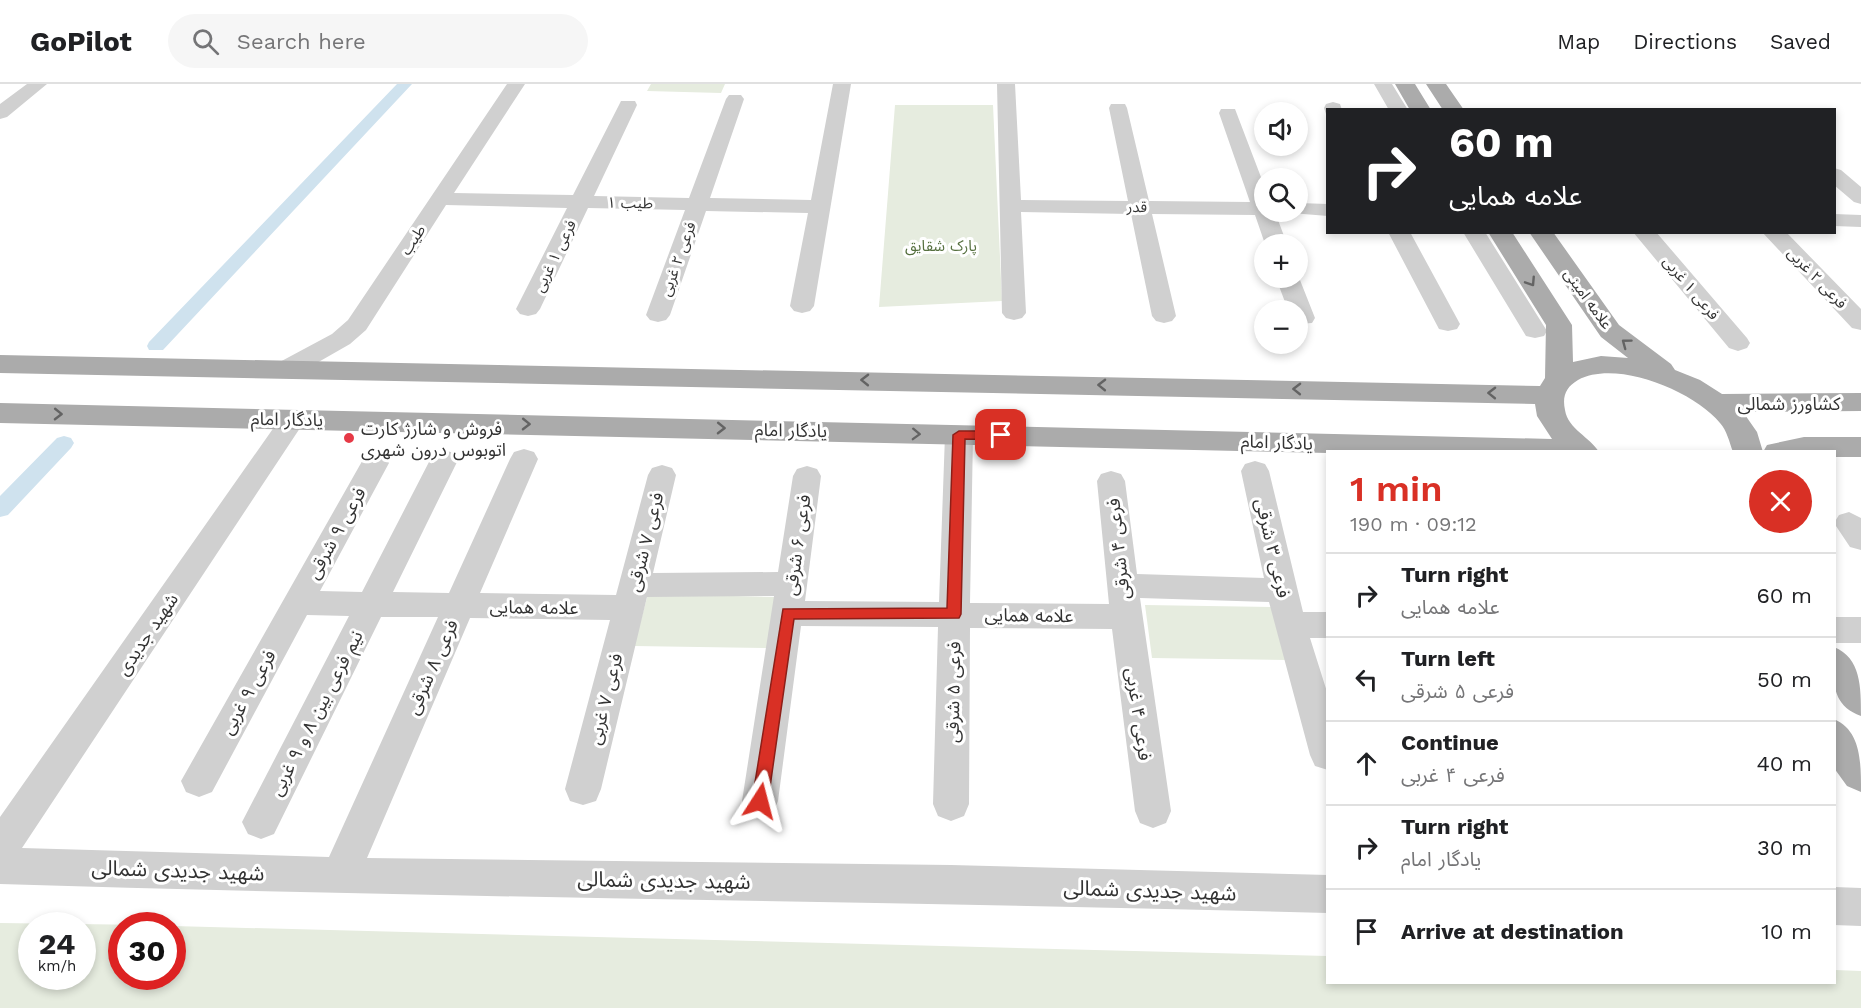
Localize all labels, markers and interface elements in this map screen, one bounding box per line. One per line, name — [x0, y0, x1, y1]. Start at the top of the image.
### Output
search box — [168, 14, 588, 68]
text: GoPilot — [30, 25, 132, 58]
icon: search — [189, 25, 222, 58]
text: Search here — [237, 29, 366, 54]
text: Map — [1557, 29, 1600, 54]
text: Directions — [1633, 29, 1737, 54]
text: Saved — [1770, 29, 1831, 54]
map controls — [1254, 102, 1308, 354]
button: sound — [1254, 102, 1308, 156]
text: 60 m — [1449, 118, 1553, 167]
icon: right — [1350, 132, 1428, 210]
button: search — [1254, 168, 1308, 222]
text: علامه همایی — [1449, 180, 1582, 212]
street label: طیب ۱ — [607, 194, 653, 212]
street label: قدر — [1126, 198, 1148, 216]
street label: فرعی ۱ غربی — [530, 217, 580, 295]
street label: فرعی ۲ غربی — [656, 219, 700, 299]
street label: طیب — [397, 222, 429, 258]
button: + — [1254, 234, 1308, 288]
park label: پارک شقایق — [905, 237, 977, 256]
street label: فرعی ۲ غربی — [1783, 244, 1851, 312]
street label: فرعی ۱ غربی — [1659, 252, 1723, 324]
street label: علامه امینی — [1560, 265, 1616, 333]
one-way arrow — [1524, 276, 1536, 286]
button: − — [1254, 300, 1308, 354]
one-way arrow — [1622, 339, 1633, 350]
one-way arrow — [861, 374, 870, 387]
one-way arrow — [1098, 379, 1107, 392]
one-way arrow — [1293, 383, 1302, 396]
one-way arrow — [1488, 387, 1497, 400]
street label: کشاورز شمالی — [1737, 393, 1841, 415]
one-way arrow — [54, 408, 63, 420]
street label: یادگار امام — [251, 408, 323, 434]
pin — [975, 409, 1026, 460]
one-way arrow — [522, 417, 531, 430]
place label: فروش و شارژ کارت اتوبوس درون شهری — [361, 418, 506, 461]
icon: arrive — [984, 418, 1017, 451]
street label: یادگار امام — [755, 419, 827, 445]
one-way arrow — [717, 422, 726, 434]
one-way arrow — [912, 427, 921, 440]
street label: یادگار امام — [1240, 430, 1313, 458]
marker: فروش و شارژ کارت اتوبوس درون شهری — [342, 431, 356, 445]
text: 1 min — [1350, 468, 1442, 510]
button: close — [1749, 470, 1812, 533]
street label: فرعی ۹ شرقی — [302, 483, 371, 583]
street label: فرعی ۷ شرقی — [623, 490, 668, 594]
street label: فرعی ۶ شرقی — [780, 493, 815, 597]
street label: فرعی ۳ شرقی — [1250, 496, 1295, 600]
street label: فرعی ۴ شرقی — [1102, 497, 1135, 601]
text: 190 m · 09:12 — [1350, 512, 1477, 536]
text: Turn right — [1401, 562, 1508, 587]
icon: right — [1350, 579, 1383, 612]
text: 60 m — [1756, 583, 1812, 608]
street label: شهید جدیدی — [112, 589, 183, 680]
text: علامه همایی — [1401, 595, 1500, 619]
street label: علامه همایی — [489, 596, 579, 619]
street label: علامه همایی — [984, 604, 1074, 627]
street label: فرعی ۸ شرقی — [402, 616, 463, 718]
street label: نیم فرعی بین ۸ و ۹ غربی — [265, 627, 369, 800]
street label: فرعی ۵ شرقی — [942, 641, 965, 743]
street label: فرعی ۹ غربی — [216, 646, 281, 738]
text: Turn left — [1401, 646, 1495, 671]
street label: فرعی ۷ غربی — [584, 651, 627, 747]
icon: left — [1350, 663, 1383, 696]
street label: فرعی ۴ غربی — [1121, 666, 1156, 762]
text: 50 m — [1757, 667, 1812, 692]
text: فرعی ۵ شرقی — [1401, 679, 1514, 703]
text: Continue — [1401, 730, 1499, 755]
icon: ahead — [1350, 747, 1383, 780]
text: 40 m — [1756, 751, 1812, 776]
text: فرعی ۴ غربی — [1401, 763, 1505, 787]
position arrow — [728, 769, 792, 833]
text: Turn right — [1401, 814, 1508, 839]
icon: right — [1350, 831, 1383, 864]
text: 30 m — [1757, 835, 1812, 860]
text: یادگار امام — [1401, 847, 1481, 871]
street label: شهید جدیدی شمالی — [91, 854, 265, 886]
street label: شهید جدیدی شمالی — [577, 866, 751, 894]
street label: شهید جدیدی شمالی — [1063, 874, 1237, 906]
speed limit sign: 30 — [108, 912, 186, 990]
icon: arrive — [1350, 915, 1383, 948]
text: Arrive at destination — [1401, 919, 1624, 944]
text: 10 m — [1761, 919, 1812, 944]
text: 24 — [39, 926, 75, 961]
text: km/h — [38, 957, 76, 975]

